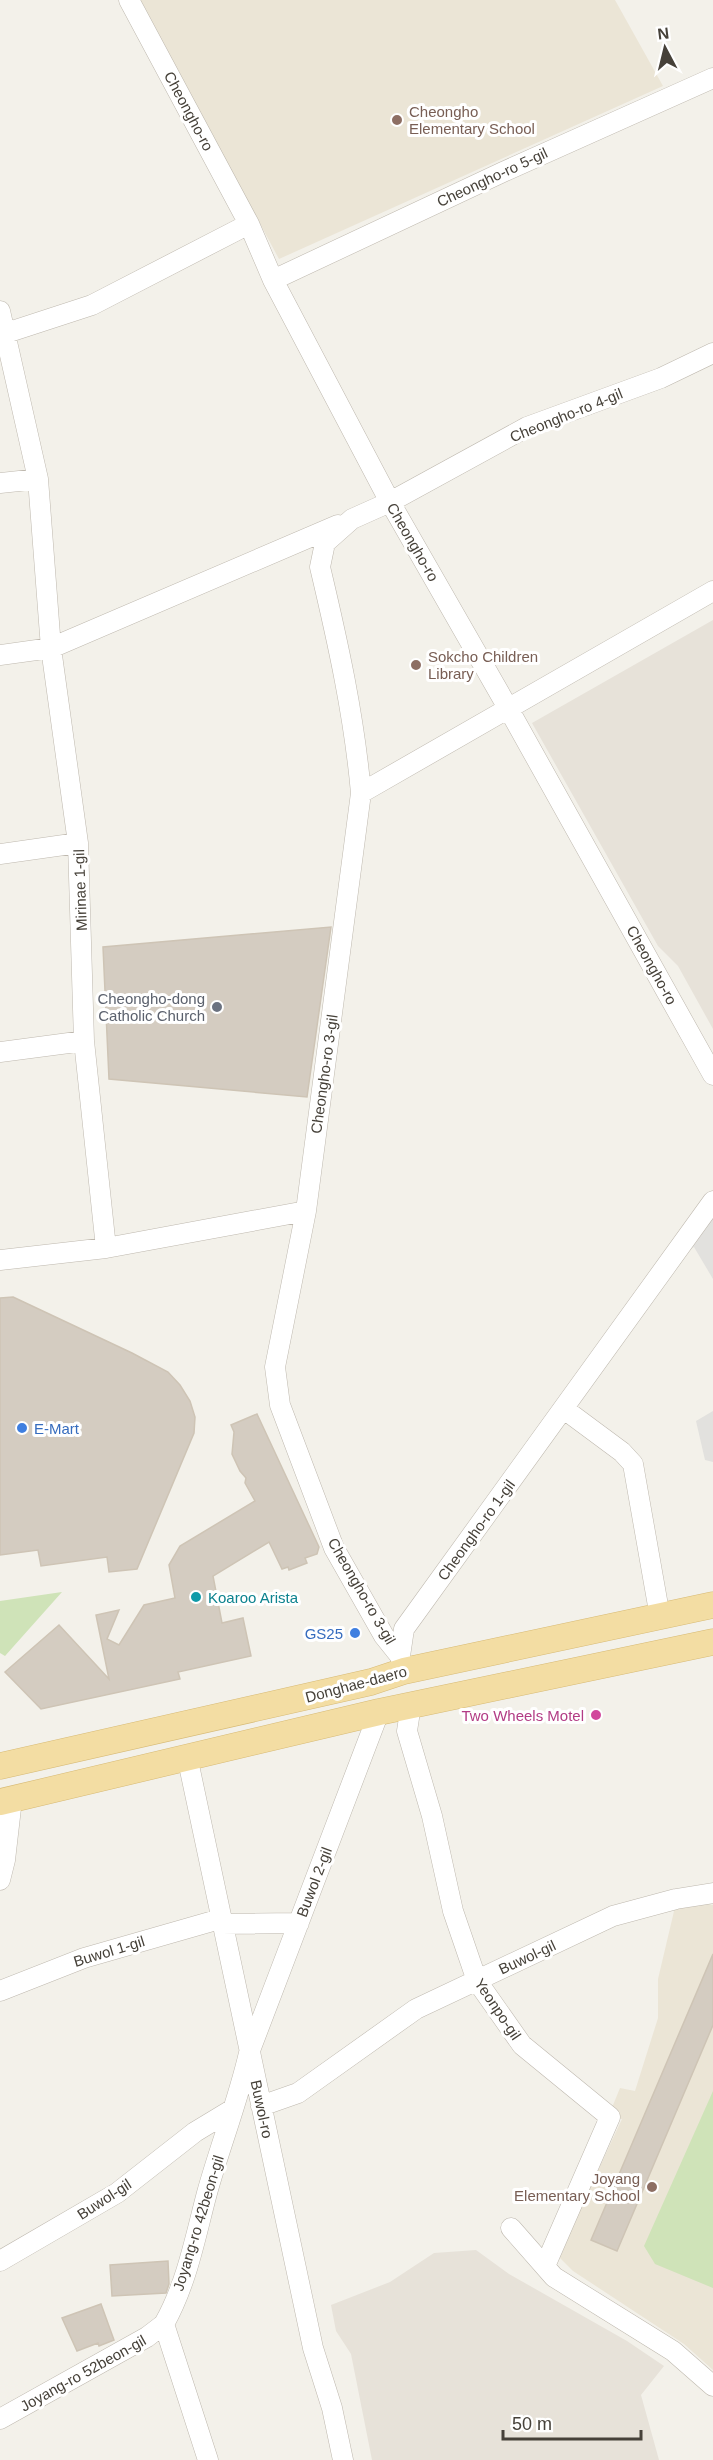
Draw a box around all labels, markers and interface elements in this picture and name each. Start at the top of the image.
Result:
north arrow [635,18,695,78]
text: N [656,24,670,43]
street label: Cheongho-ro [161,68,217,154]
place label: Cheongho Elementary School [409,103,535,137]
marker: Cheongho Elementary School [390,113,404,127]
street label: Cheongho-ro 5-gil [434,144,550,210]
street label: Cheongho-ro 4-gil [507,385,625,445]
street label: Cheongho-ro [384,500,442,584]
place label: Sokcho Children Library [428,648,538,682]
marker: Sokcho Children Library [409,658,423,672]
street label: Mirinae 1-gil [70,849,90,931]
street label: Cheongho-ro [623,923,681,1007]
place label: Cheongho-dong Catholic Church [97,990,205,1024]
marker: Cheongho-dong Catholic Church [210,1000,224,1014]
street label: Cheongho-ro 3-gil [307,1013,341,1135]
place label: E-Mart [34,1420,80,1437]
marker: E-Mart [15,1421,29,1435]
street label: Cheongho-ro 1-gil [434,1476,518,1584]
street label: Cheongho-ro 3-gil [325,1535,399,1647]
place label: Koaroo Arista [208,1589,299,1606]
marker: Koaroo Arista [189,1590,203,1604]
place label: GS25 [305,1625,343,1642]
marker: GS25 [348,1626,362,1640]
street label: Donghae-daero [303,1662,409,1706]
place label: Two Wheels Motel [461,1707,584,1724]
marker: Two Wheels Motel [589,1708,603,1722]
street label: Buwol 2-gil [293,1845,335,1919]
street label: Buwol 1-gil [71,1932,147,1970]
street label: Buwol-gil [496,1936,558,1978]
street label: Yeonpo-gil [471,1975,525,2043]
street label: Buwol-ro [248,2078,276,2140]
street label: Joyang-ro 42beon-gil [169,2153,227,2293]
place label: Joyang Elementary School [514,2170,640,2204]
street label: Buwol-gil [74,2175,134,2223]
marker: Joyang Elementary School [645,2180,659,2194]
street label: Joyang-ro 52beon-gil [17,2331,149,2415]
scale bar [503,2403,641,2441]
text: 50 m [512,2414,552,2434]

